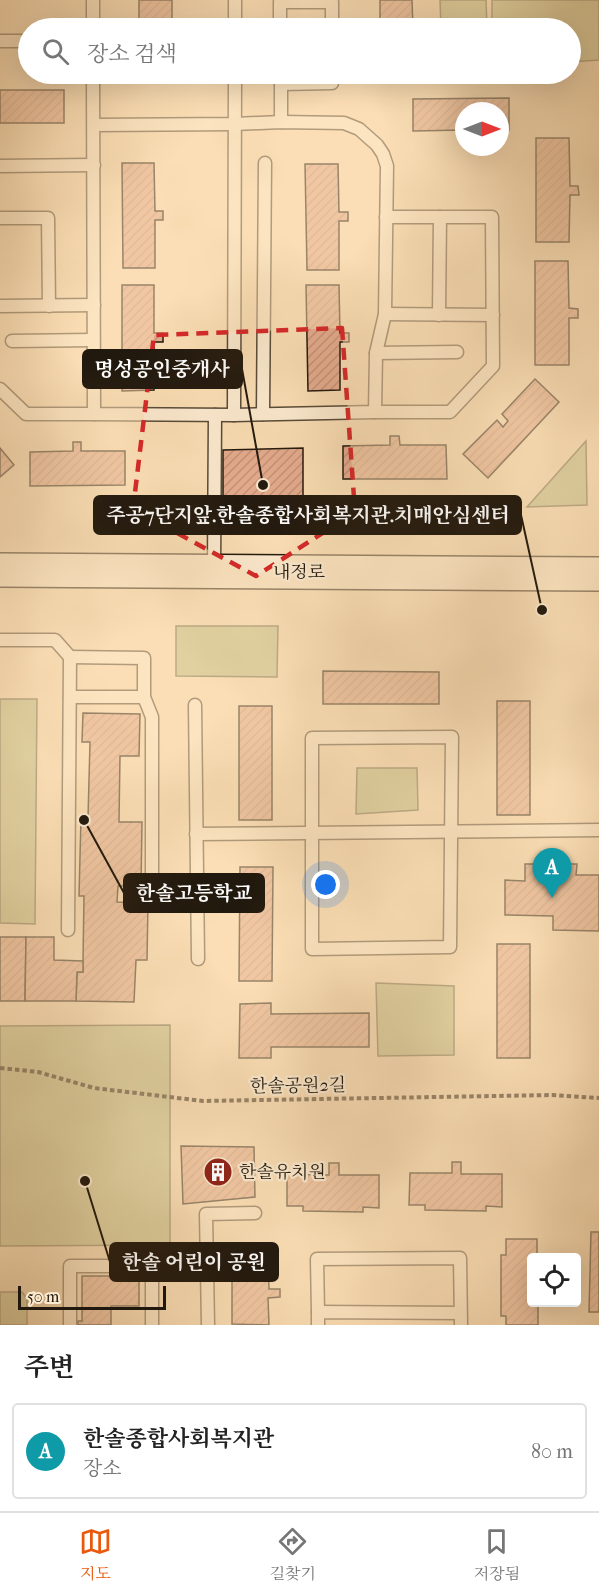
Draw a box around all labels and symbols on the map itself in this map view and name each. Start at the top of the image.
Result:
north arrow [455,102,509,156]
callout: 명성공인중개사 [83,350,242,388]
text: 명성공인중개사 [94,358,230,381]
callout: 주공7단지앞.한솔종합사회복지관.치매안심센터 [94,496,521,534]
text: 주공7단지앞.한솔종합사회복지관.치매안심센터 [106,504,510,527]
street label: 내정로 [273,562,325,583]
pin: A [532,848,572,898]
your location [311,870,340,899]
callout: 한솔고등학교 [124,874,264,912]
text: 한솔고등학교 [136,882,253,905]
street label: 한솔공원2길 [250,1075,346,1097]
building icon: 한솔유치원 [202,1156,234,1188]
place label: 한솔유치원 [239,1162,326,1183]
callout: 한솔 어린이 공원 [110,1243,278,1281]
text: 한솔 어린이 공원 [122,1251,266,1274]
scale bar [18,1283,166,1310]

